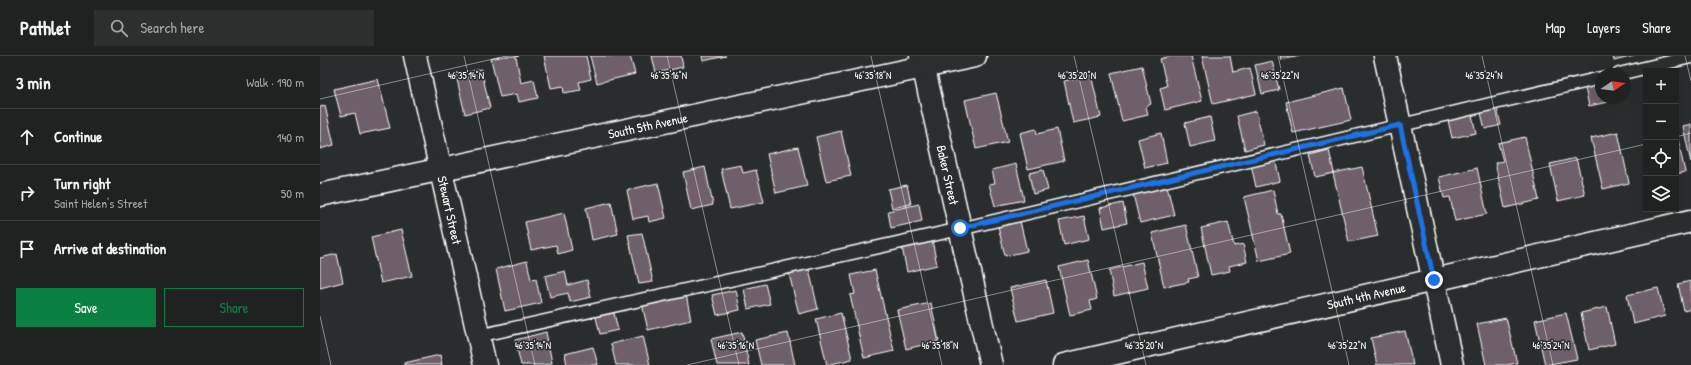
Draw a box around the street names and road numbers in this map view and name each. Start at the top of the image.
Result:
street label: South 5th Avenue [606,108,689,143]
street label: Baker Street [932,143,964,207]
street label: Stewart Street [433,174,466,247]
street label: South 4th Avenue [1325,278,1407,313]

